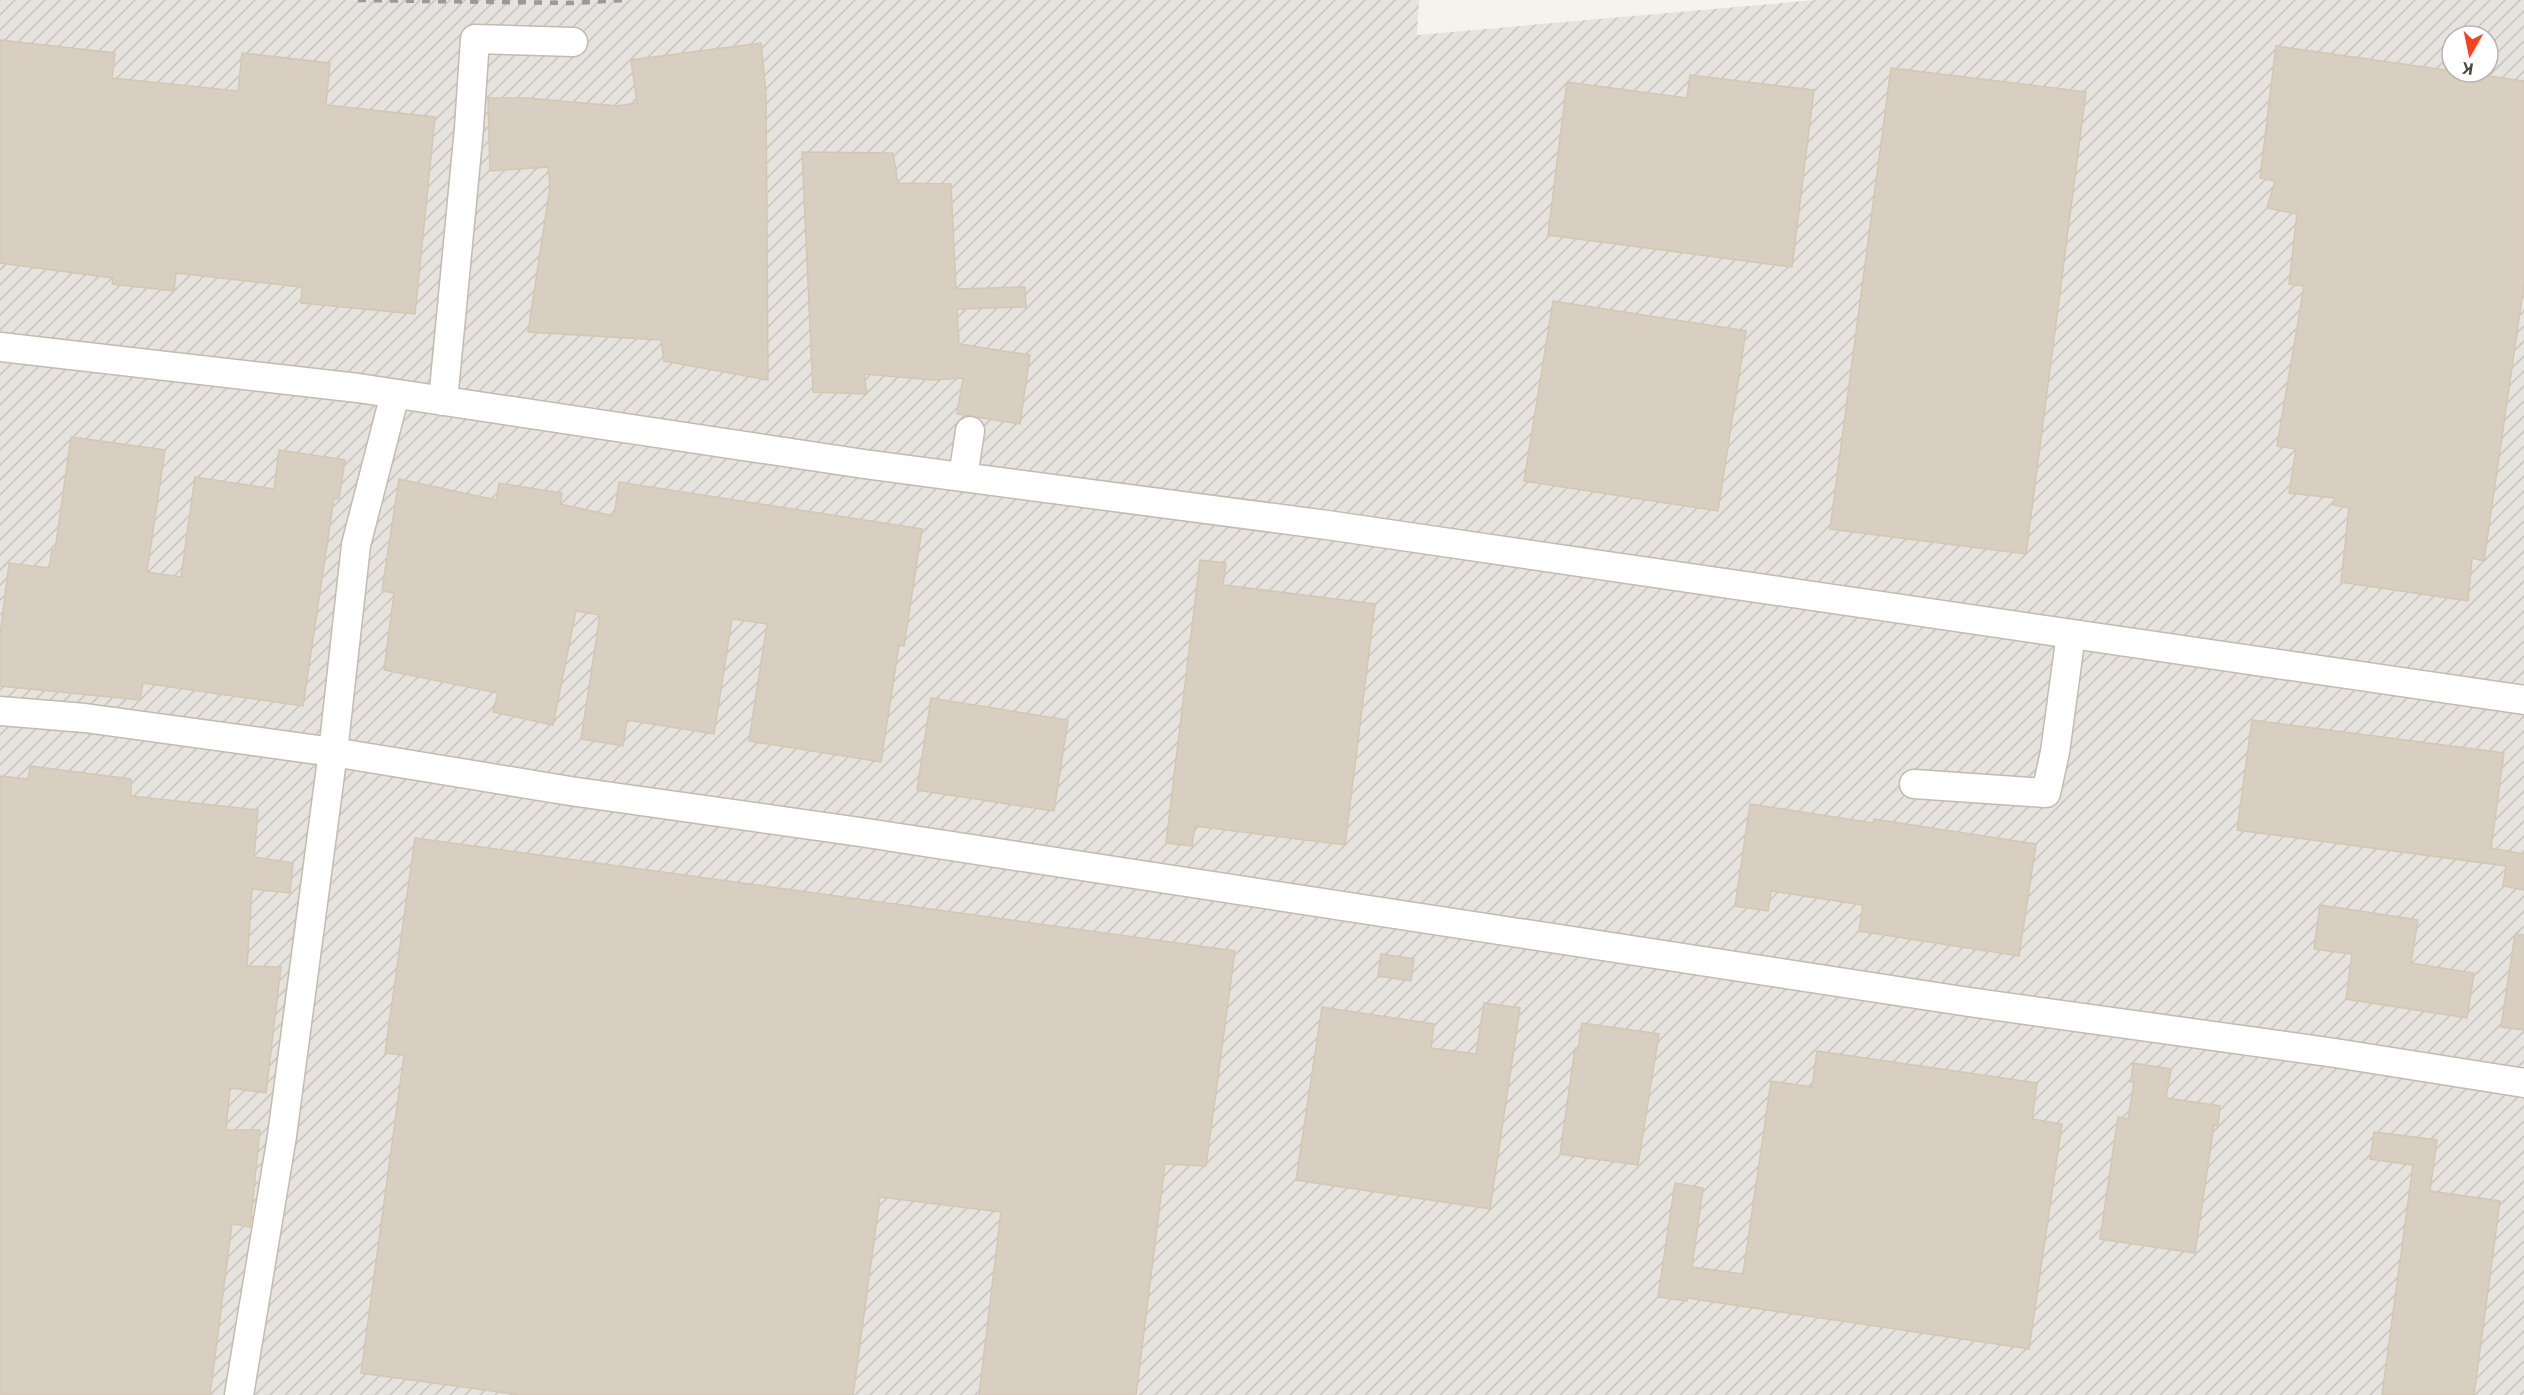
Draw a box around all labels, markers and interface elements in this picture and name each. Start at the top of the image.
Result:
north arrow [2440,24,2500,84]
text: K [2460,58,2475,79]

